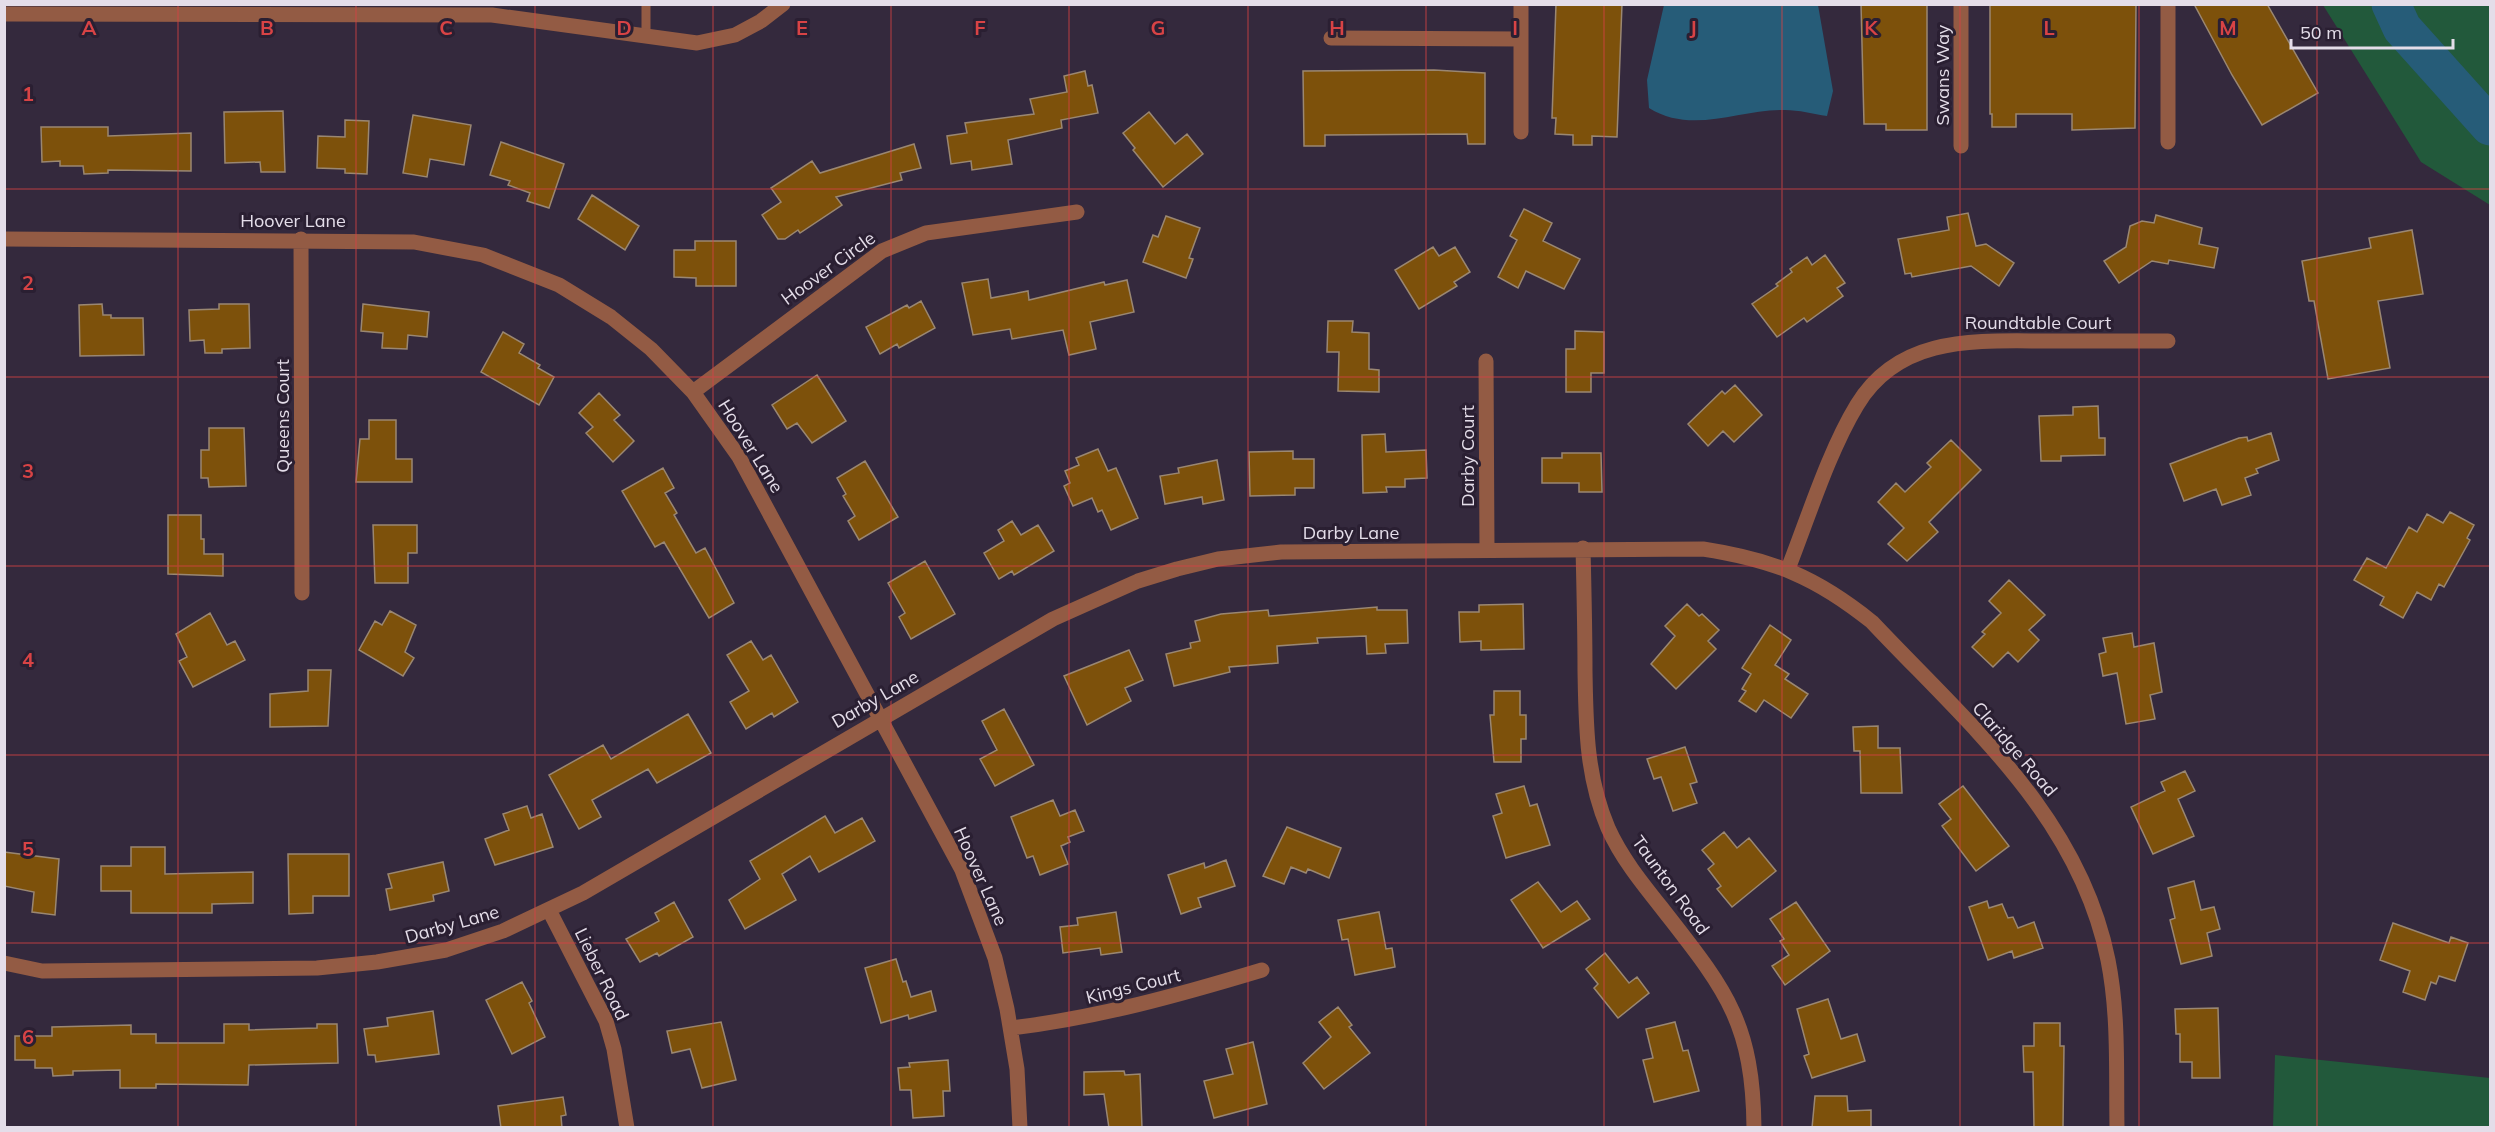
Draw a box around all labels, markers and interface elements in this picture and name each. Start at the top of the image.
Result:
scale bar [2291,12,2453,50]
text: A [82,15,97,40]
text: B [260,15,274,40]
text: C [439,15,453,40]
text: D [616,15,632,40]
text: E [796,15,808,40]
text: F [974,15,986,40]
text: G [1151,15,1165,40]
text: H [1329,15,1345,40]
text: I [1512,15,1518,40]
text: J [1689,15,1697,40]
text: K [1864,15,1878,40]
text: L [2043,15,2055,40]
text: M [2219,15,2237,40]
text: 50 m [2300,21,2342,44]
street label: Swans Way [1931,24,1954,125]
text: 1 [22,81,34,106]
street label: Hoover Lane [240,209,346,232]
street label: Hoover Circle [776,226,880,310]
text: 2 [22,270,34,295]
street label: Roundtable Court [1965,311,2111,334]
street label: Queens Court [271,359,294,473]
street label: Hoover Lane [713,395,789,497]
street label: Darby Court [1456,405,1479,507]
text: 3 [22,458,34,483]
street label: Darby Lane [1303,521,1399,544]
text: 4 [22,647,34,672]
street label: Darby Lane [827,665,923,733]
street label: Claridge Road [1967,697,2063,801]
street label: Hoover Lane [949,823,1013,929]
street label: Taunton Road [1627,831,1715,939]
text: 5 [22,836,34,861]
street label: Darby Lane [402,900,502,948]
street label: Lieber Road [570,924,634,1024]
street label: Kings Court [1083,963,1183,1009]
text: 6 [22,1024,34,1049]

